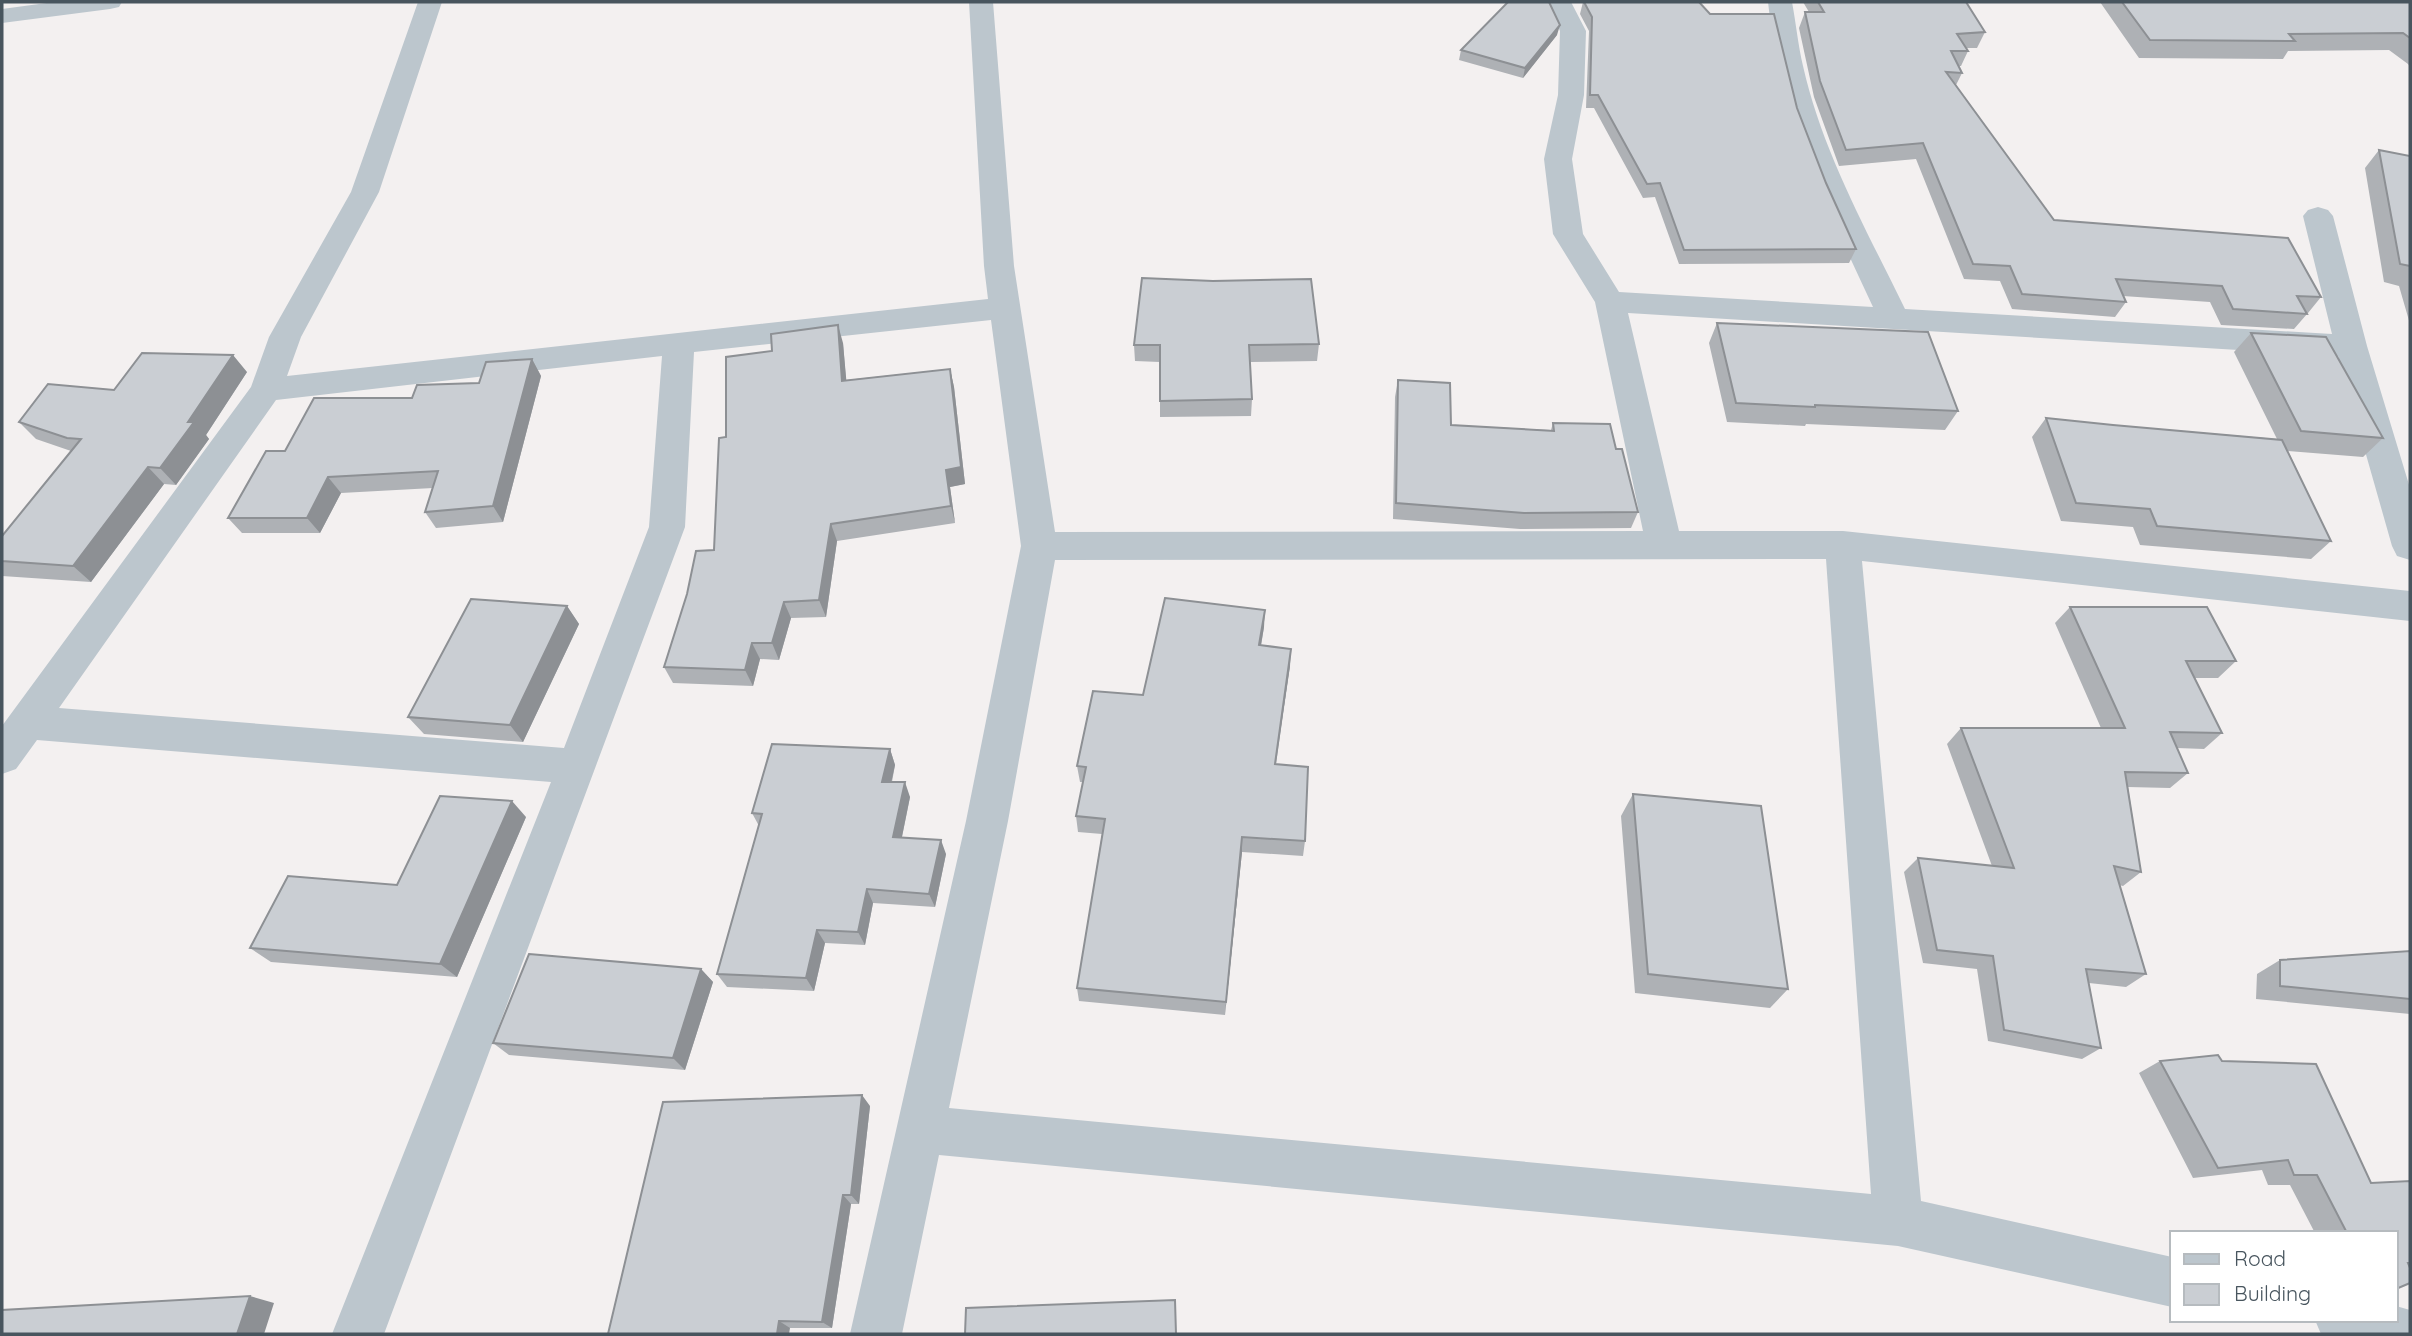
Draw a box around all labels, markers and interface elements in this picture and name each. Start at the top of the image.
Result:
legend [2170,1231,2398,1322]
text: Road [2234,1245,2286,1271]
text: Building [2234,1280,2311,1306]

